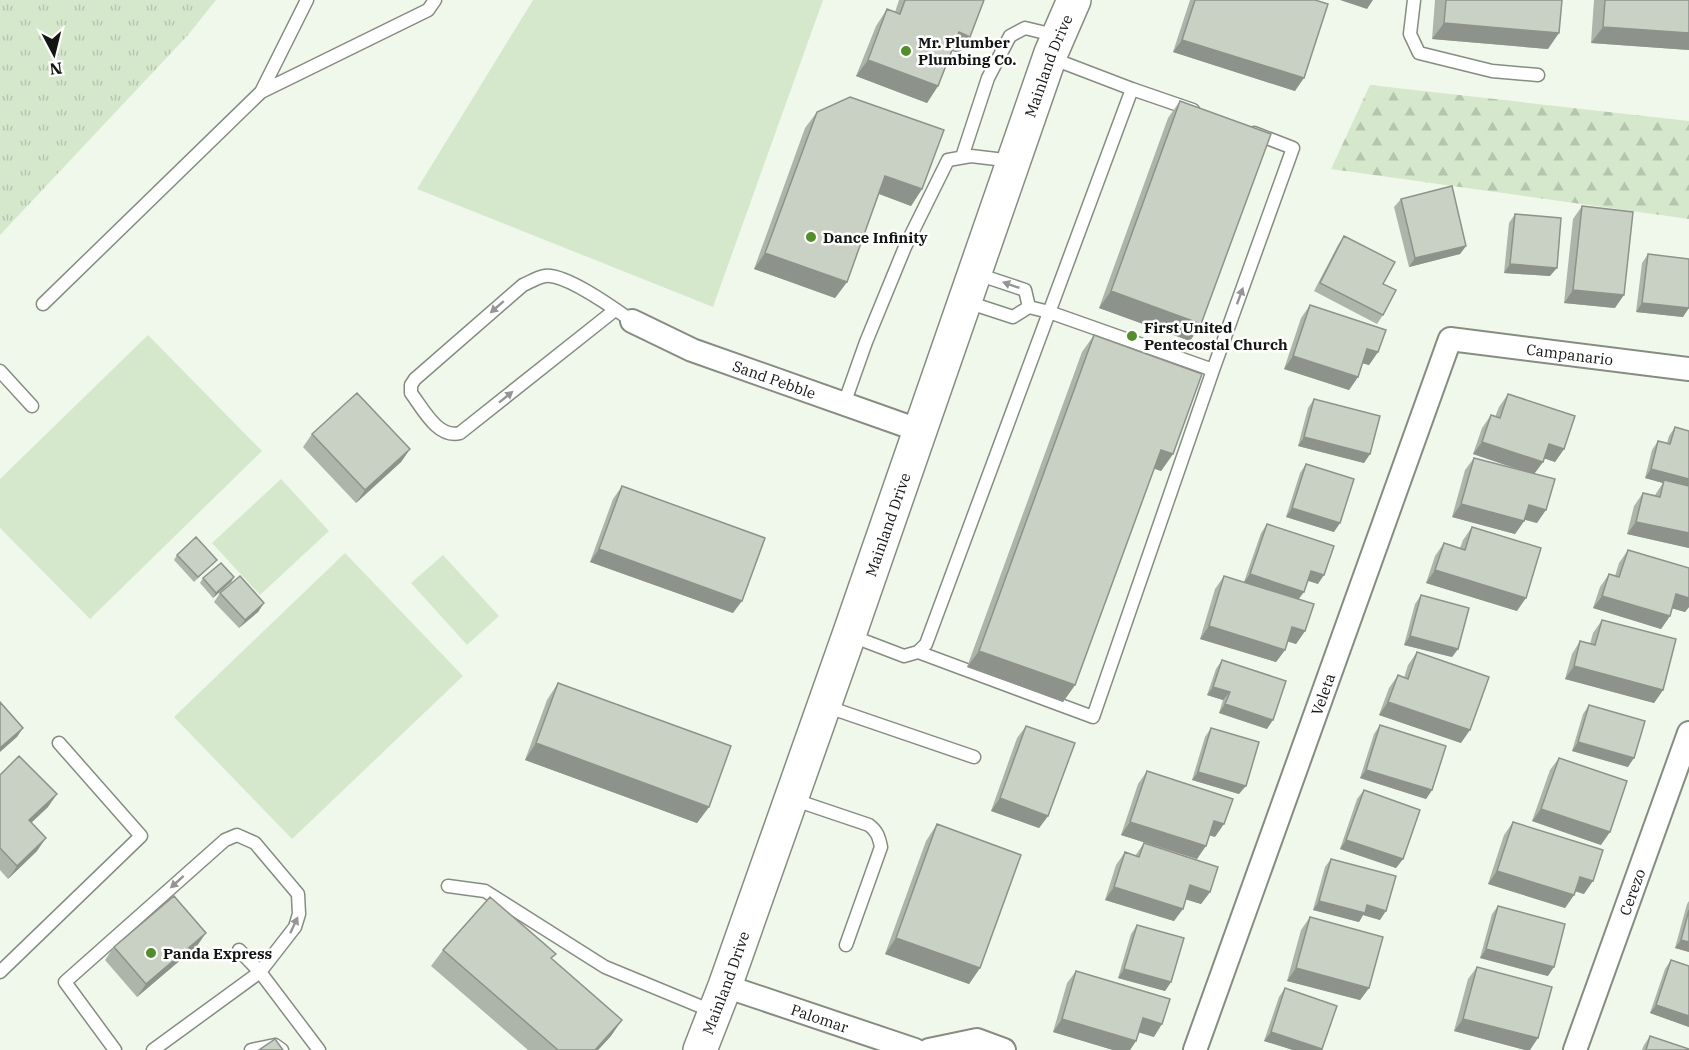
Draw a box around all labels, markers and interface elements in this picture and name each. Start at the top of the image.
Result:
street label: Mainland Drive [1020,11,1076,120]
north arrow [24,24,84,84]
place label: Mr. Plumber Plumbing Co. [918,33,1016,69]
marker: Mr. Plumber Plumbing Co. [899,44,913,58]
text: N [48,58,63,80]
place label: Dance Infinity [823,228,928,247]
marker: Dance Infinity [804,230,818,244]
one-way arrow [1002,280,1020,290]
one-way arrow [1235,286,1245,304]
one-way arrow [490,300,505,313]
place label: First United Pentecostal Church [1144,318,1288,354]
marker: First United Pentecostal Church [1125,329,1139,343]
street label: Campanario [1525,339,1614,369]
street label: Sand Pebble [730,356,818,403]
one-way arrow [498,390,514,403]
street label: Mainland Drive [861,470,914,579]
street label: Veleta [1306,671,1339,718]
street label: Cerezo [1615,866,1649,918]
one-way arrow [170,875,185,888]
one-way arrow [290,916,299,933]
street label: Mainland Drive [698,929,753,1037]
place label: Panda Express [163,944,272,963]
marker: Panda Express [144,946,158,960]
street label: Palomar [789,999,851,1037]

